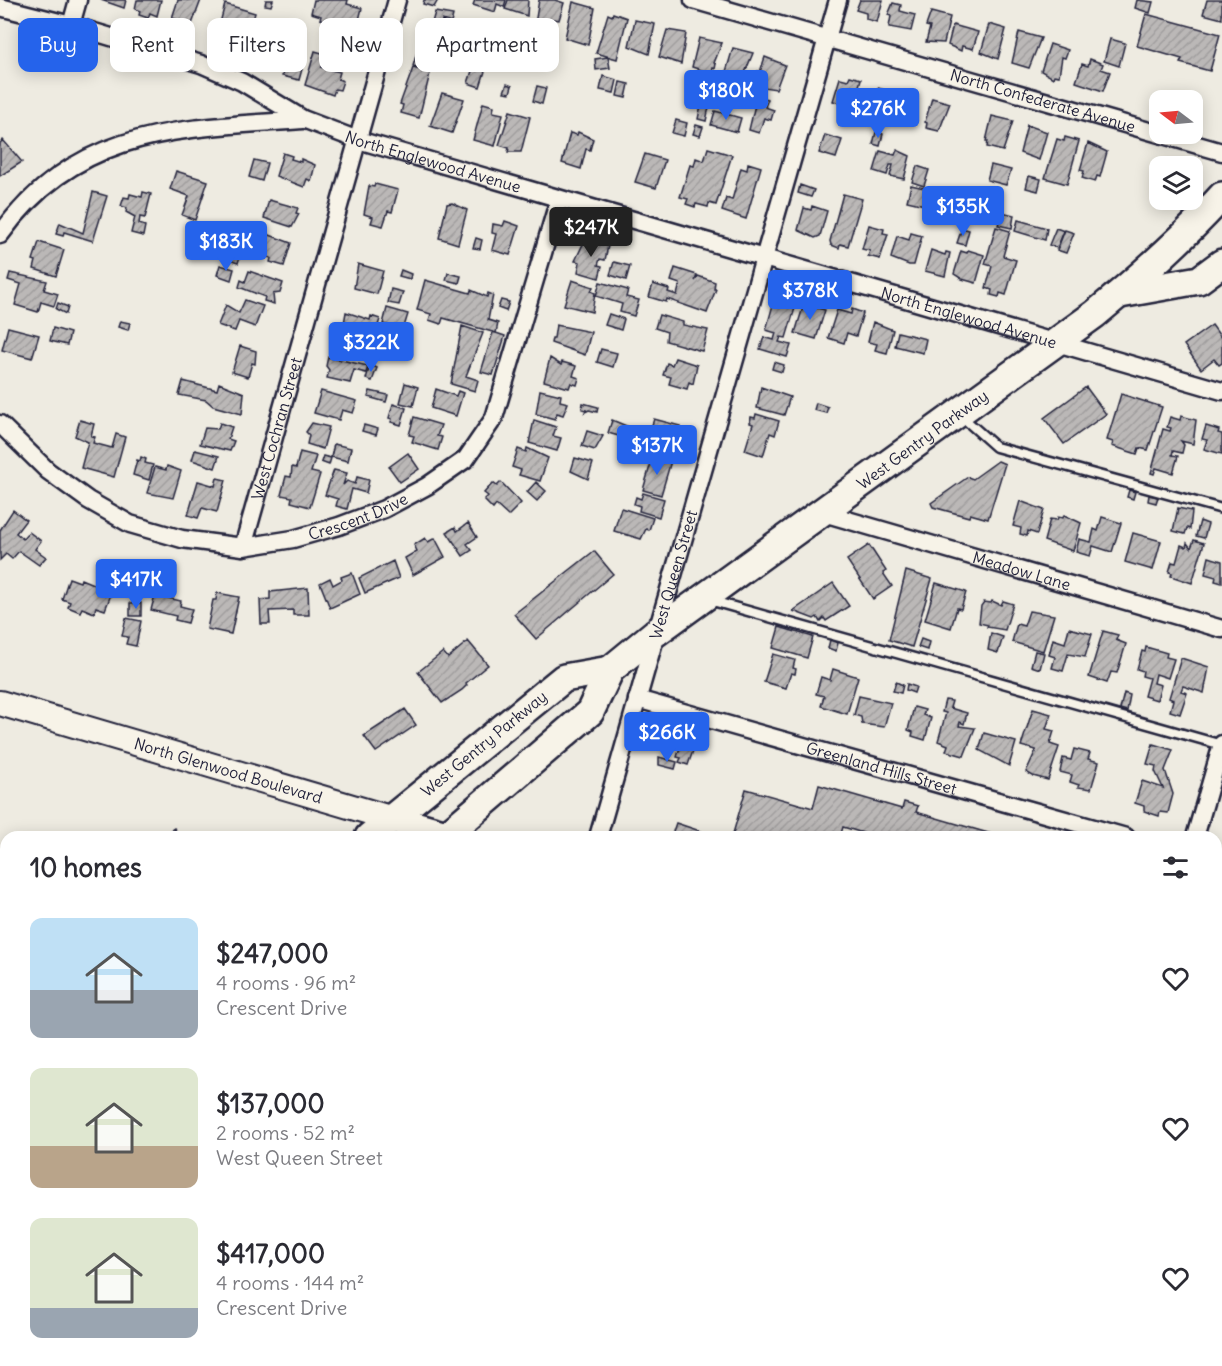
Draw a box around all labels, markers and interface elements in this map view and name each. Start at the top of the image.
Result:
chip: Buy [18,18,98,72]
chip: Rent [110,18,195,72]
chip: Filters [207,18,307,72]
chip: New [319,18,403,72]
chip: Apartment [415,18,559,72]
street label: North Confederate Avenue [948,64,1138,137]
pin: $180K [684,70,768,121]
text: $180K [698,77,754,102]
pin: $276K [836,88,920,139]
north arrow [1149,90,1203,144]
map controls [1149,90,1203,210]
text: $276K [850,95,906,120]
street label: North Englewood Avenue [342,126,523,197]
button: layers [1149,156,1203,210]
pin: $135K [921,186,1005,237]
text: $135K [936,193,990,218]
pin: $247K [549,207,633,258]
text: $247K [563,214,619,239]
pin: $183K [184,221,268,272]
text: $183K [199,228,253,253]
pin: $378K [768,270,852,321]
text: $378K [782,277,838,302]
street label: North Englewood Avenue [879,282,1059,352]
pin: $322K [329,322,413,373]
text: $322K [343,329,399,354]
street label: West Cochran Street [247,354,306,502]
street label: West Gentry Parkway [853,385,992,493]
pin: $137K [615,425,699,476]
text: $137K [631,432,683,457]
street label: Crescent Drive [306,488,411,544]
street label: West Queen Street [645,507,701,641]
street label: Meadow Lane [970,547,1073,594]
pin: $417K [94,559,178,610]
text: $417K [110,566,162,591]
street label: West Gentry Parkway [417,686,551,801]
pin: $266K [625,712,709,763]
text: $266K [638,719,696,744]
street label: North Glenwood Boulevard [132,733,325,808]
street label: Greenland Hills Street [804,737,960,799]
text: 10 homes [30,851,142,884]
icon: filters [1159,851,1192,884]
text: $247,000 [216,937,329,970]
icon: home [78,942,150,1014]
icon: heart [1159,962,1192,995]
text: 4 rooms · 96 m² [216,970,356,995]
text: Crescent Drive [216,995,347,1020]
text: $137,000 [216,1087,325,1120]
icon: home [78,1092,150,1164]
icon: heart [1159,1112,1192,1145]
text: 2 rooms · 52 m² [216,1120,355,1145]
text: West Queen Street [216,1145,383,1170]
text: $417,000 [216,1237,325,1270]
icon: home [78,1242,150,1314]
icon: heart [1159,1262,1192,1295]
text: 4 rooms · 144 m² [216,1270,364,1295]
text: Crescent Drive [216,1295,347,1320]

